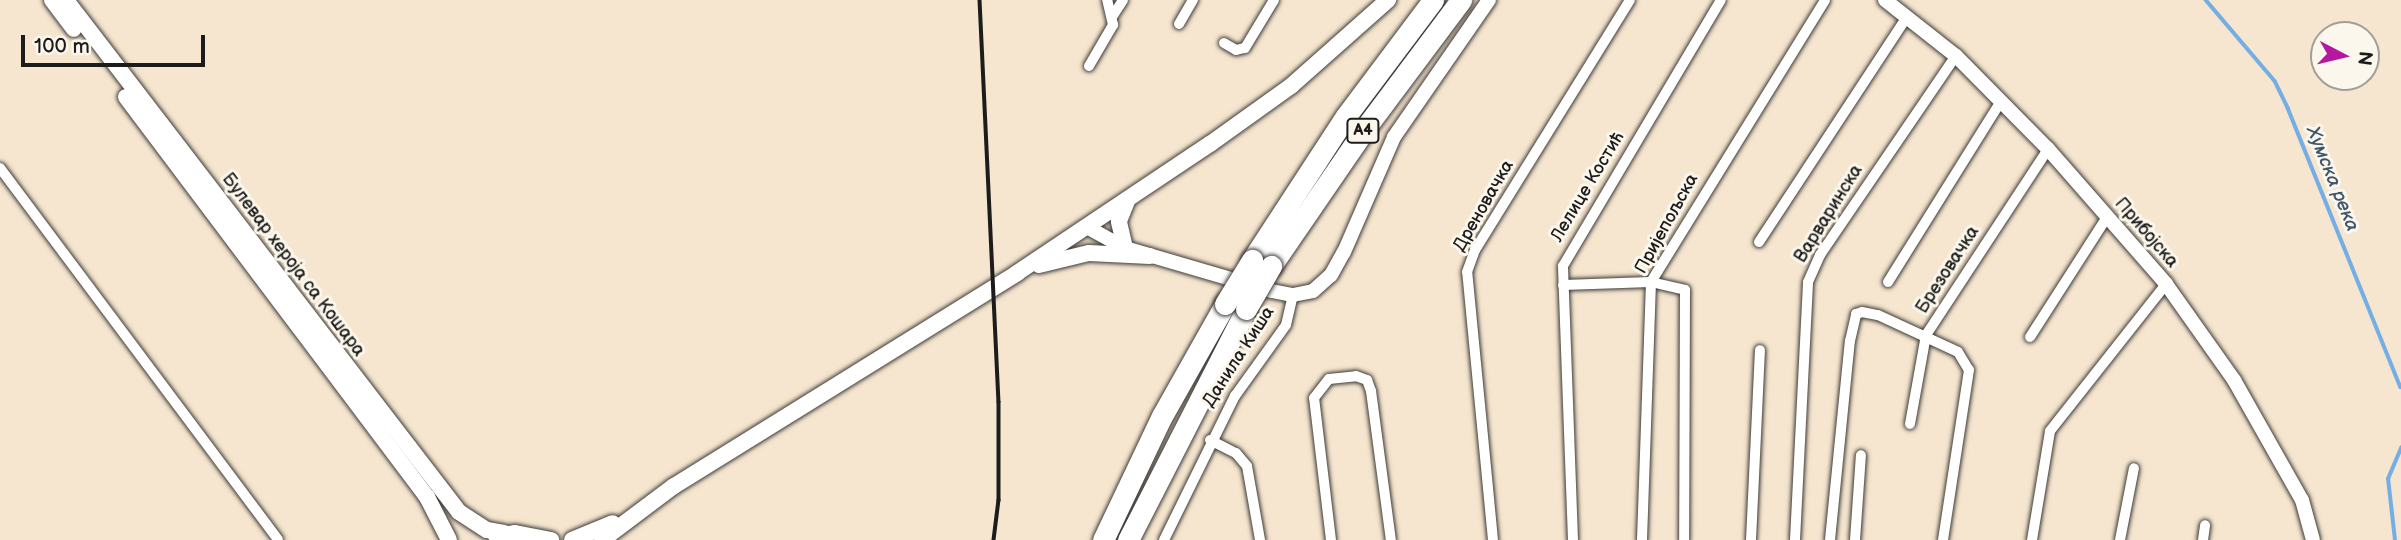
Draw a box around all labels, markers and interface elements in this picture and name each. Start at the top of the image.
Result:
scale bar [24,21,208,65]
north arrow [2310,21,2380,91]
text: 100 m [34,34,90,59]
text: N [2352,50,2377,67]
road number: A4 [1346,119,1380,144]
water label: Хумска река [2301,123,2363,235]
street label: Лелице Костић [1547,128,1629,246]
street label: Дреновачка [1449,157,1519,255]
street label: Варваринска [1790,161,1868,267]
street label: Булевар хероја са Кошара [217,169,369,361]
street label: Пријепољска [1631,170,1703,278]
street label: Прибојска [2110,194,2182,272]
street label: Брезовачка [1912,222,1984,318]
street label: Данила Киша [1198,303,1280,411]

